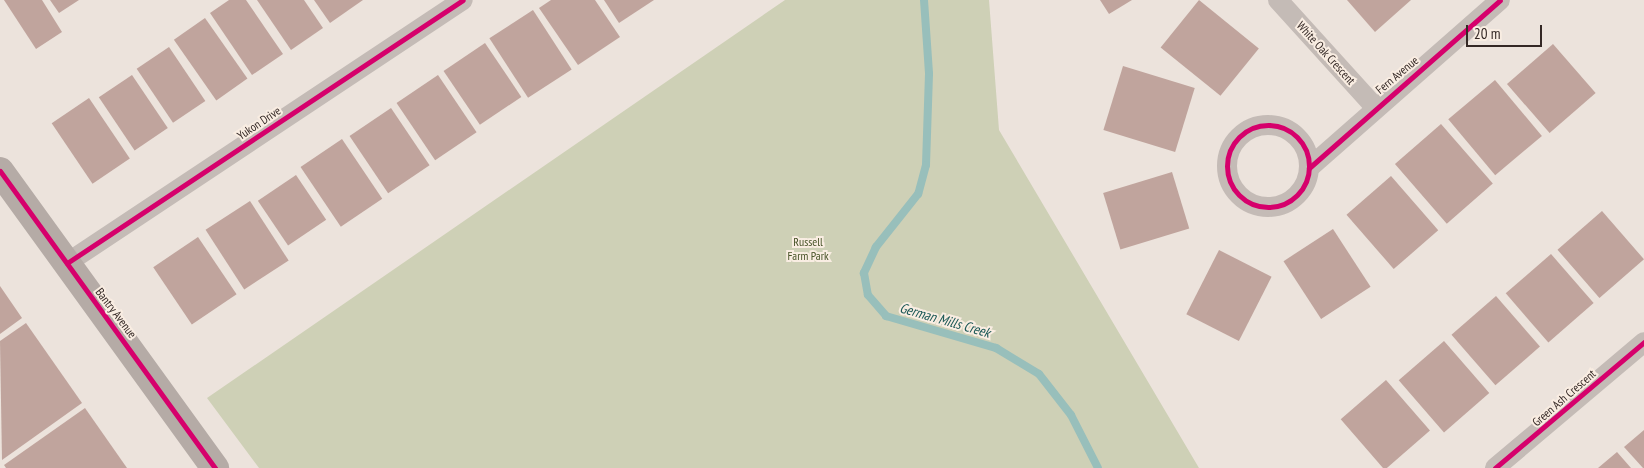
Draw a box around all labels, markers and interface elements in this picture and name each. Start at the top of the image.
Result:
scale bar [1469,15,1545,47]
street label: White Oak Crescent [1294,18,1358,88]
text: 20 m [1474,24,1500,43]
street label: Fern Avenue [1373,53,1421,97]
street label: Yukon Drive [235,103,283,143]
park label: Russell Farm Park [787,235,829,263]
street label: Bantry Avenue [92,285,140,341]
water label: German Mills Creek [898,299,992,341]
street label: Green Ash Crescent [1529,366,1599,430]

